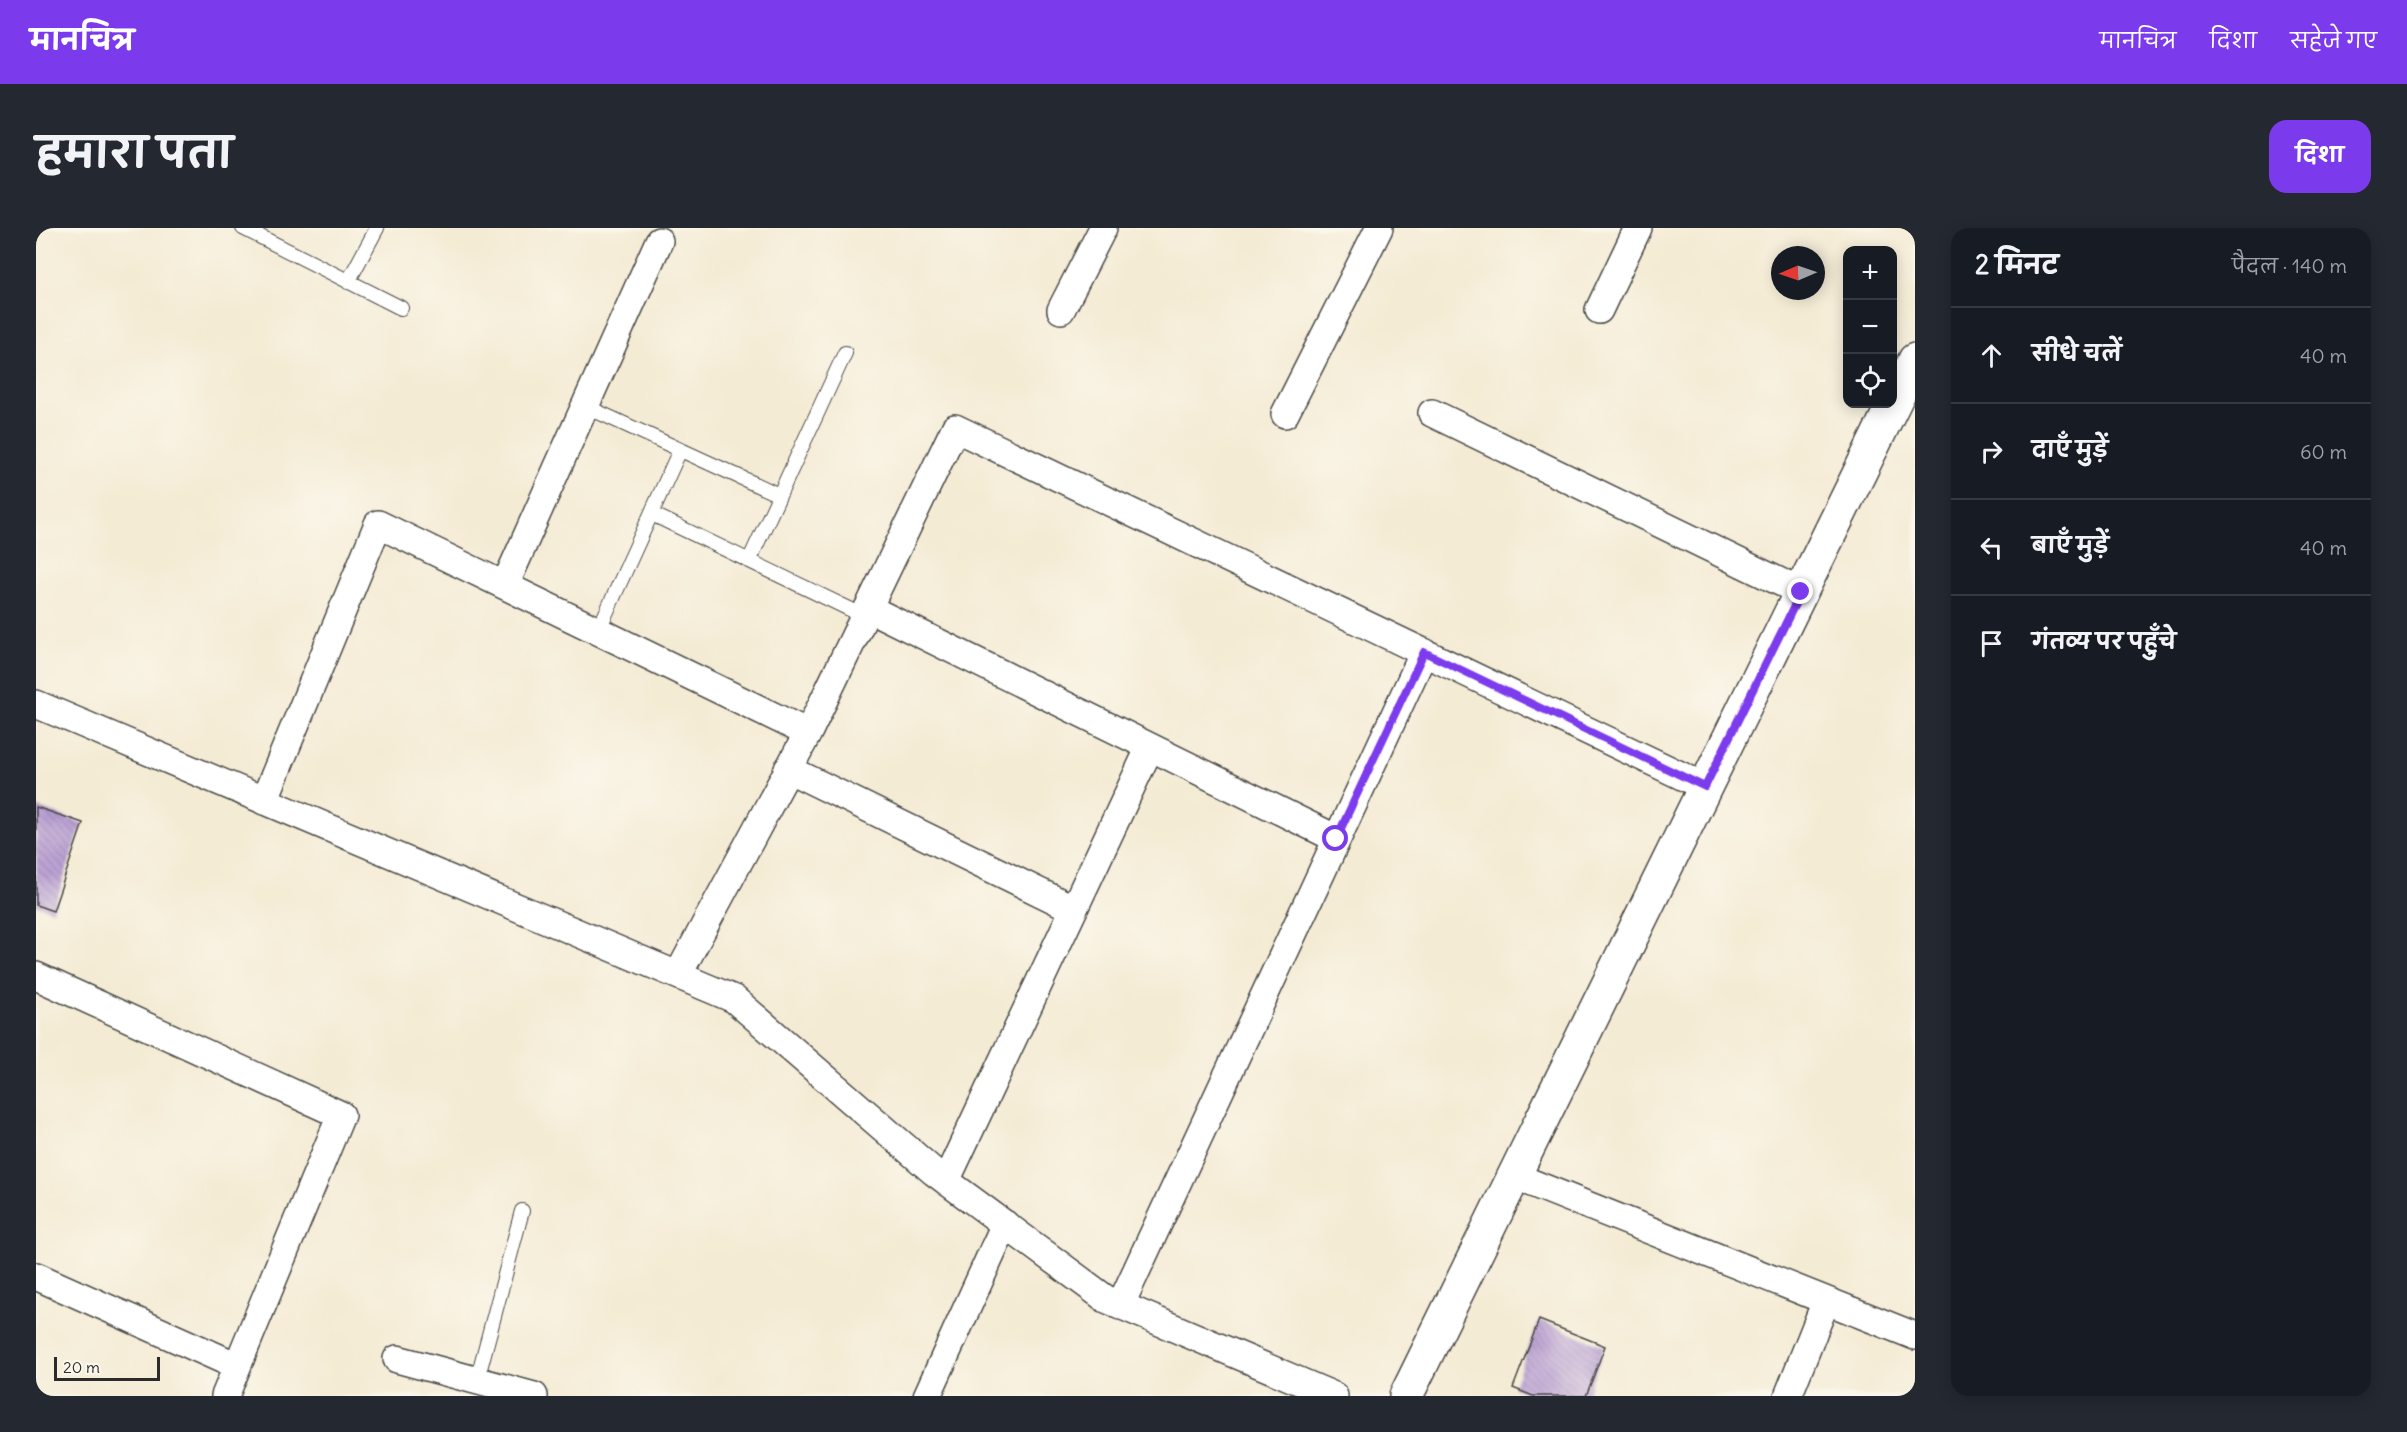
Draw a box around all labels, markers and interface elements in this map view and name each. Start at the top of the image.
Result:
text: मानचित्र [30,22,134,58]
text: मानचित्र [2099,27,2177,54]
text: दिशा [2210,27,2257,54]
text: सहेजे गए [2290,27,2377,54]
button: दिशा [2269,120,2371,193]
text: हमारा पता [36,126,233,178]
north arrow [1771,246,1825,300]
map controls [1843,246,1897,408]
button: + [1843,246,1897,300]
text: 2 मिनट [1975,248,2059,281]
text: पैदल · 140 m [2232,253,2347,278]
button: − [1843,300,1897,354]
icon: ahead [1975,339,2008,372]
text: सीधे चलें [2032,339,2122,367]
text: 40 m [2300,343,2347,368]
button: locate [1843,354,1897,408]
icon: right [1975,435,2008,468]
text: दाएँ मुड़ें [2032,435,2108,463]
text: 60 m [2300,439,2347,464]
icon: left [1975,531,2008,564]
text: बाएँ मुड़ें [2032,531,2109,559]
text: 40 m [2300,535,2347,560]
route end [1787,578,1813,604]
icon: arrive [1975,627,2008,660]
text: गंतव्य पर पहुँचे [2032,627,2176,655]
route start [1322,825,1348,851]
scale bar [54,1354,160,1382]
text: 20 m [63,1357,100,1377]

